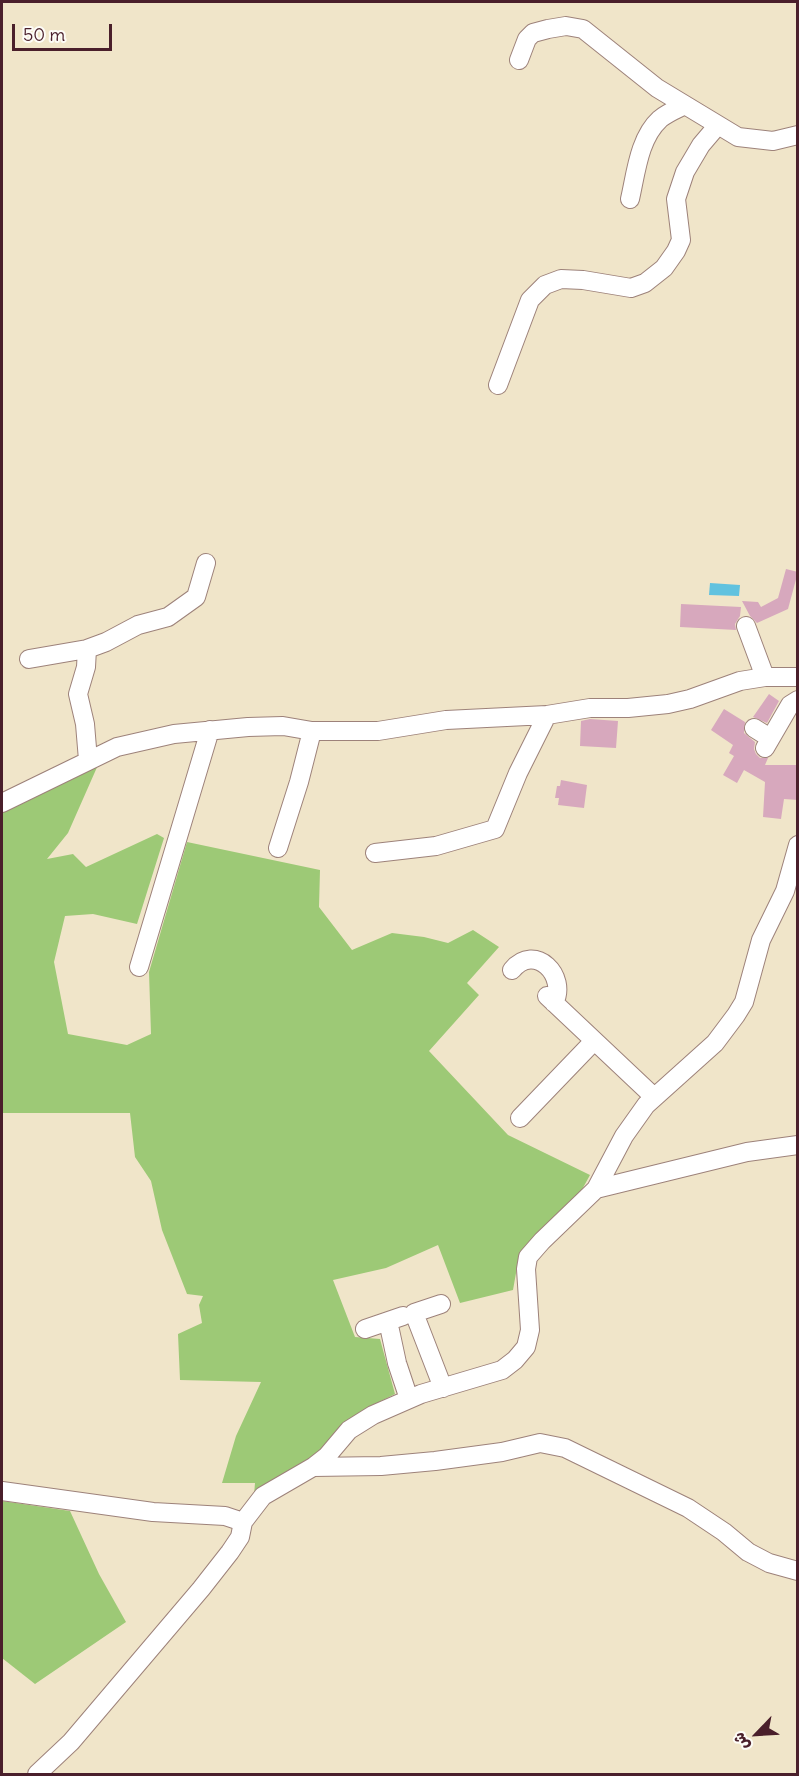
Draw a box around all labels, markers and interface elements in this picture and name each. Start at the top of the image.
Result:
scale bar [15,12,116,50]
text: 50 m [23,23,65,46]
north arrow [727,1704,787,1764]
text: ش [728,1729,753,1754]

